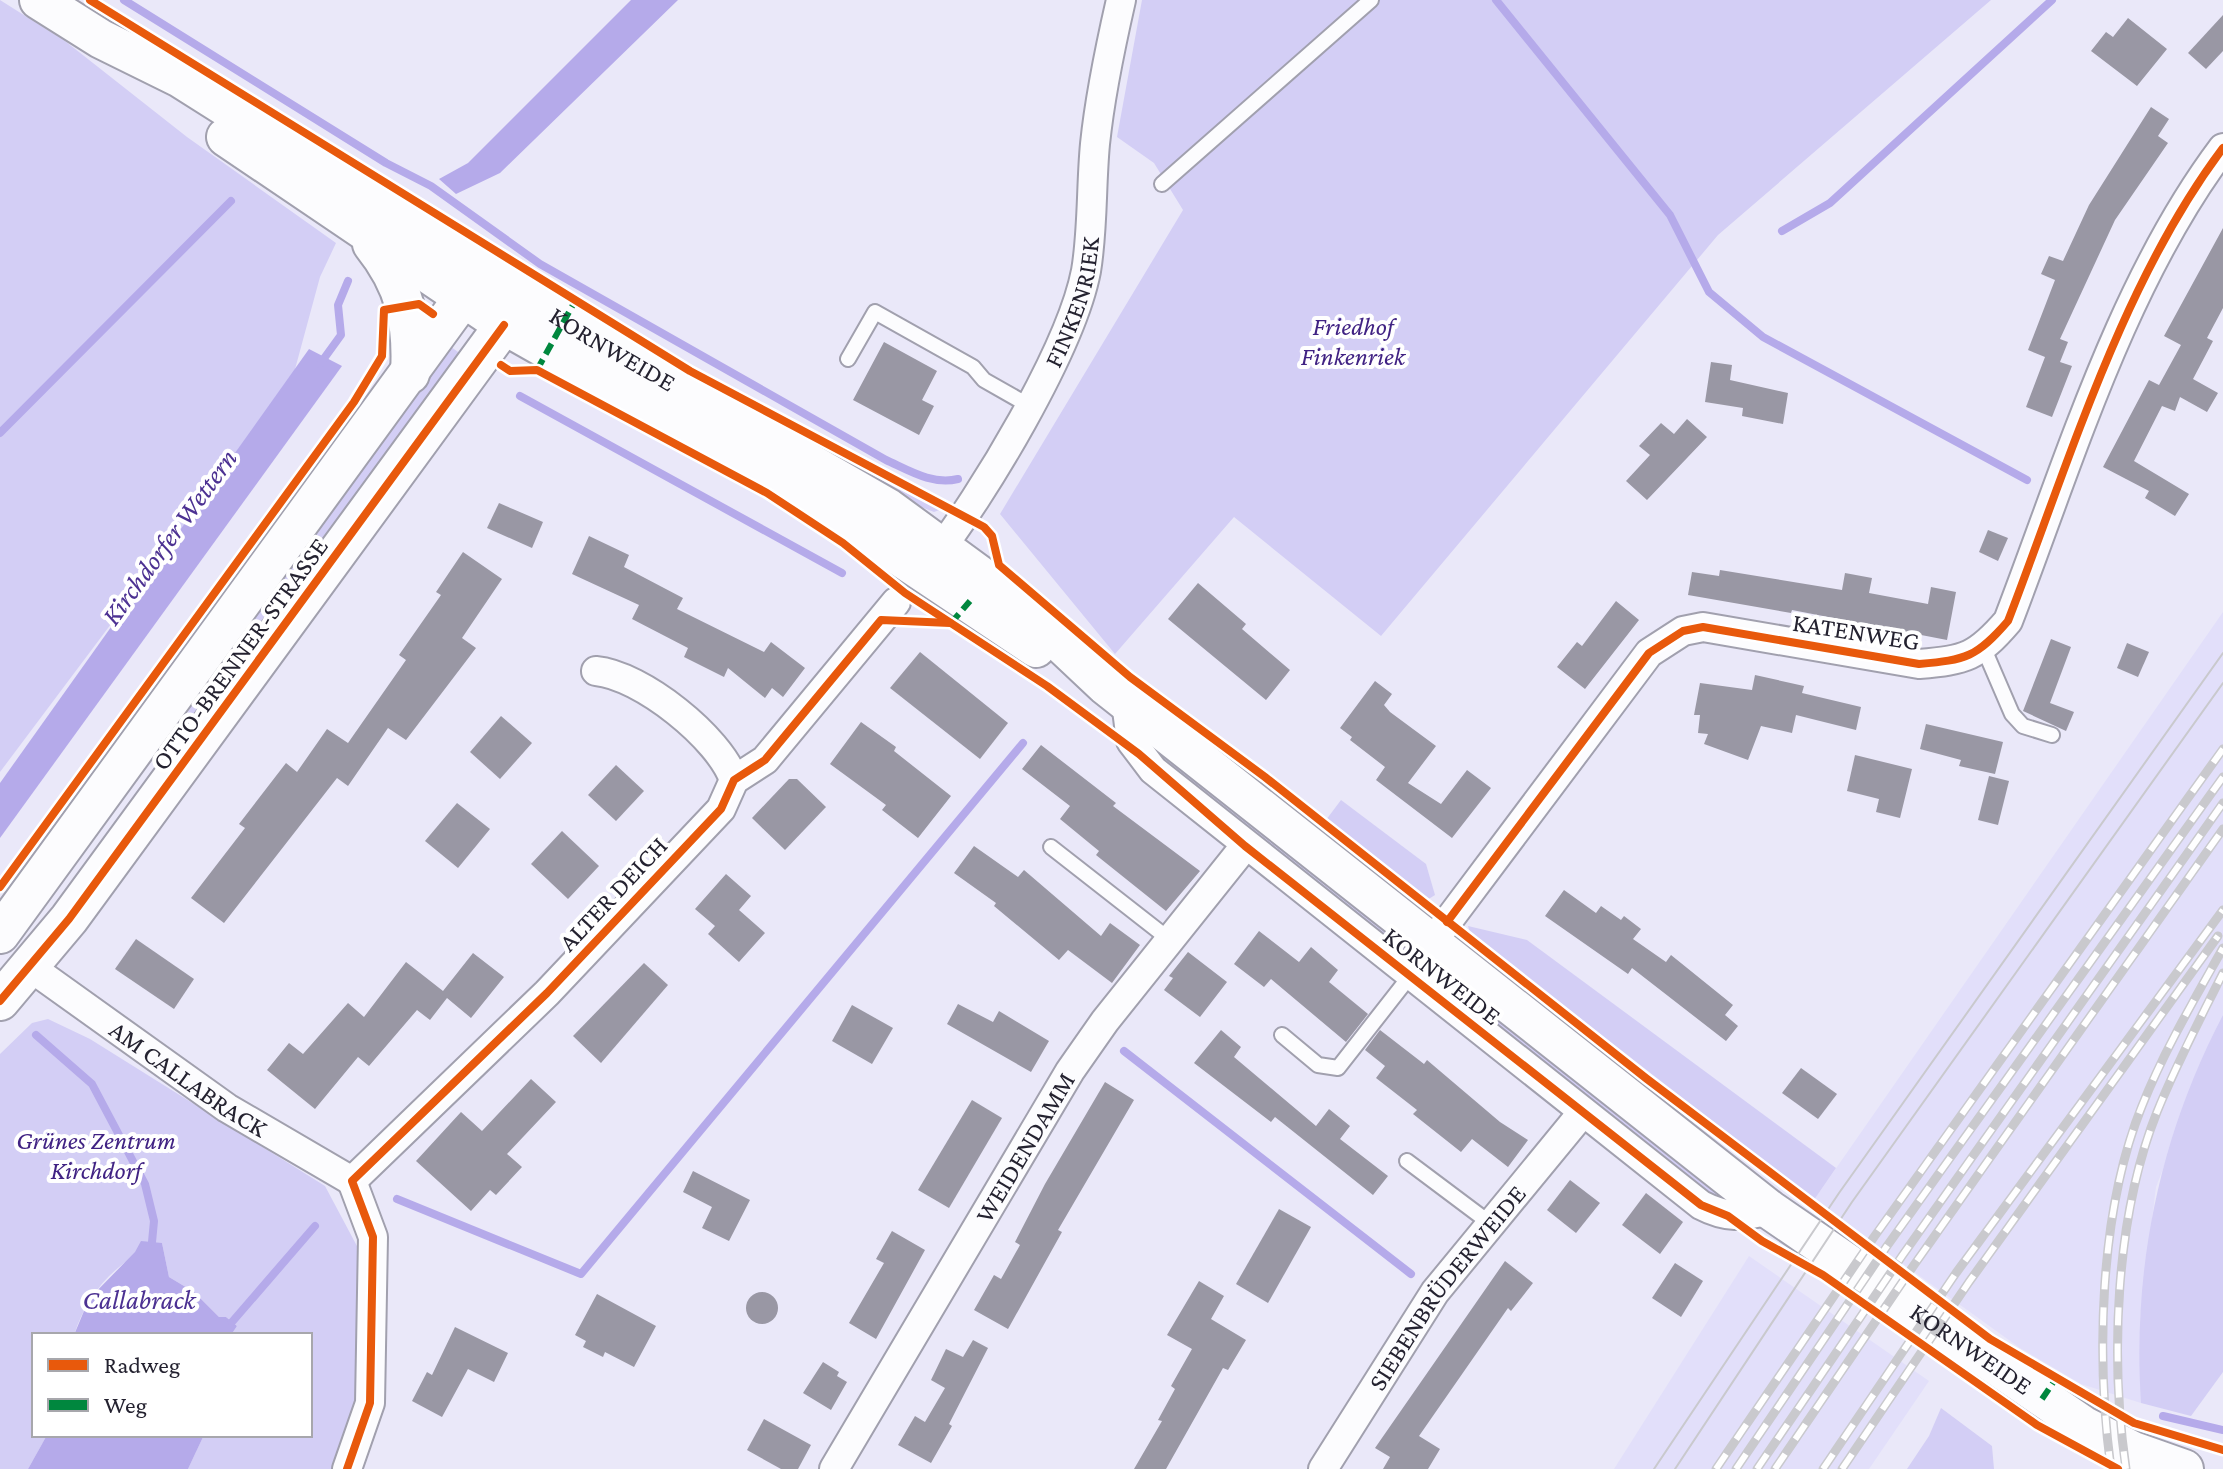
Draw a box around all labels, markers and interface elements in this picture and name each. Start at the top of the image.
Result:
street label: FINKENRIEK [1038,235,1105,372]
street label: KORNWEIDE [545,300,681,397]
park label: Friedhof Finkenriek [1301,312,1407,371]
water label: Kirchdorfer Wettern [95,443,243,631]
street label: OTTO-BRENNER-STRASSE [146,532,334,776]
street label: KATENWEG [1791,608,1921,656]
street label: ALTER DEICH [553,831,673,957]
street label: KORNWEIDE [1378,921,1506,1031]
street label: AM CALLABRACK [104,1014,273,1143]
street label: WEIDENDAMM [969,1067,1080,1228]
park label: Grünes Zentrum Kirchdorf [16,1126,176,1185]
street label: SIEBENBRÜDERWEIDE [1362,1179,1531,1395]
water label: Callabrack [82,1284,197,1315]
street label: KORNWEIDE [1905,1297,2038,1400]
legend [32,1333,312,1437]
text: Radweg [104,1351,181,1378]
text: Weg [104,1391,148,1418]

